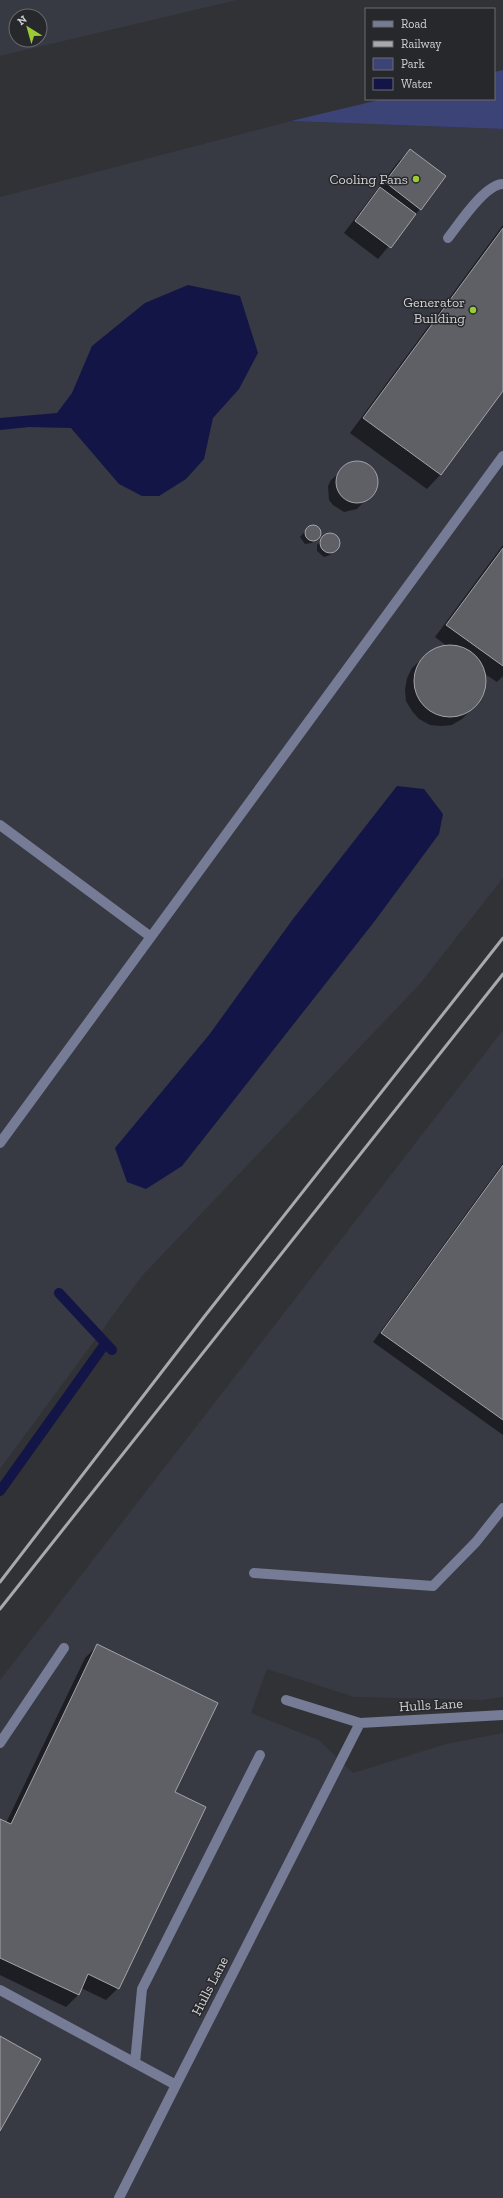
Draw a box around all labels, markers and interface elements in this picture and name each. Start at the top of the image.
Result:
north arrow [8,8,48,48]
legend [365,8,495,100]
text: N [15,12,30,28]
text: Road [401,17,427,31]
text: Railway [401,37,442,51]
text: Park [401,57,426,71]
text: Water [401,77,433,91]
place label: Cooling Fans [330,171,408,188]
marker: Cooling Fans [411,174,421,184]
place label: Generator Building [403,294,465,327]
marker: Generator Building [468,305,478,315]
street label: Hulls Lane [399,1695,464,1715]
street label: Hulls Lane [188,1953,232,2018]

